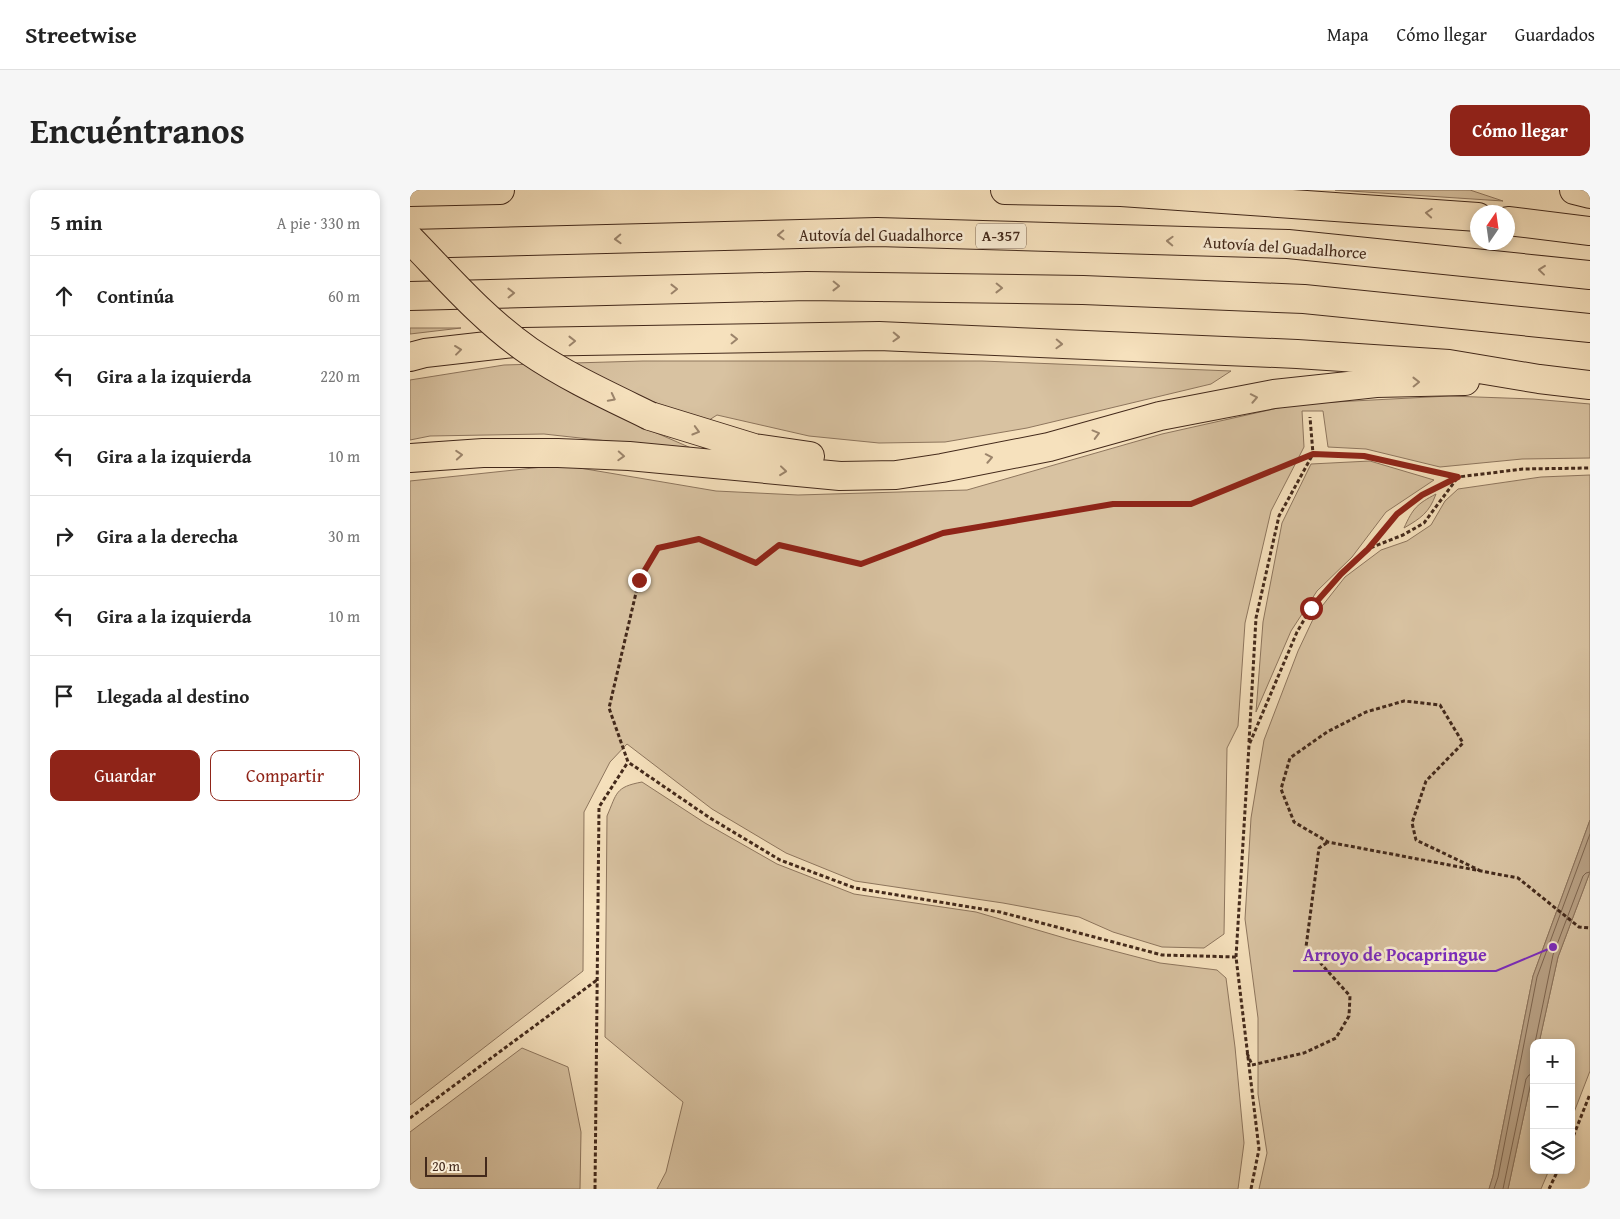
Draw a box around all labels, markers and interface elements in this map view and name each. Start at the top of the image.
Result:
text: Streetwise [25,17,137,52]
text: Mapa [1327,21,1369,48]
text: Cómo llegar [1397,21,1487,48]
text: Guardados [1515,21,1595,48]
text: Encuéntranos [30,105,245,156]
button: Cómo llegar [1450,105,1590,156]
north arrow [1470,205,1515,250]
text: 5 min [50,207,102,238]
one-way arrow [1425,207,1433,218]
text: A pie · 330 m [277,211,360,235]
street label: Autovía del Guadalhorce [799,223,963,247]
road number: A-357 [976,224,1026,248]
one-way arrow [776,229,784,240]
street label: Autovía del Guadalhorce [1202,229,1368,265]
one-way arrow [614,234,622,244]
one-way arrow [1166,235,1174,246]
one-way arrow [1537,265,1545,276]
one-way arrow [832,281,840,291]
icon: ahead [50,282,78,310]
text: Continúa [97,282,174,310]
one-way arrow [995,283,1003,294]
text: 60 m [328,284,360,308]
one-way arrow [670,284,678,294]
one-way arrow [508,288,515,298]
one-way arrow [893,332,901,342]
one-way arrow [730,334,738,344]
one-way arrow [568,336,576,346]
one-way arrow [1056,339,1063,349]
one-way arrow [454,345,462,356]
icon: left [50,362,78,390]
text: Gira a la izquierda [97,362,252,390]
text: 220 m [320,364,360,388]
one-way arrow [1412,377,1420,387]
one-way arrow [607,392,616,402]
one-way arrow [1250,393,1259,404]
one-way arrow [692,426,700,436]
one-way arrow [1091,429,1100,439]
icon: left [50,442,78,470]
text: Gira a la izquierda [97,442,252,470]
text: 10 m [328,444,360,468]
one-way arrow [455,449,463,460]
one-way arrow [617,450,625,461]
one-way arrow [985,454,994,464]
one-way arrow [779,465,787,476]
icon: right [50,522,78,550]
text: Gira a la derecha [97,522,238,550]
text: 30 m [328,524,360,548]
route end [628,569,651,592]
route start [1300,597,1323,620]
icon: left [50,602,78,630]
text: Gira a la izquierda [97,602,252,630]
text: 10 m [328,604,360,628]
icon: arrive [50,682,78,710]
text: Llegada al destino [97,682,249,710]
button: Guardar [50,750,200,801]
button: Compartir [210,750,360,801]
callout: Arroyo de Pocapringue [1293,938,1496,971]
text: Arroyo de Pocapringue [1303,941,1487,968]
map controls [1530,1039,1575,1174]
button: + [1530,1039,1575,1084]
button: − [1530,1084,1575,1129]
button: layers [1530,1129,1575,1174]
scale bar [425,1154,488,1177]
text: 20 m [432,1156,460,1176]

